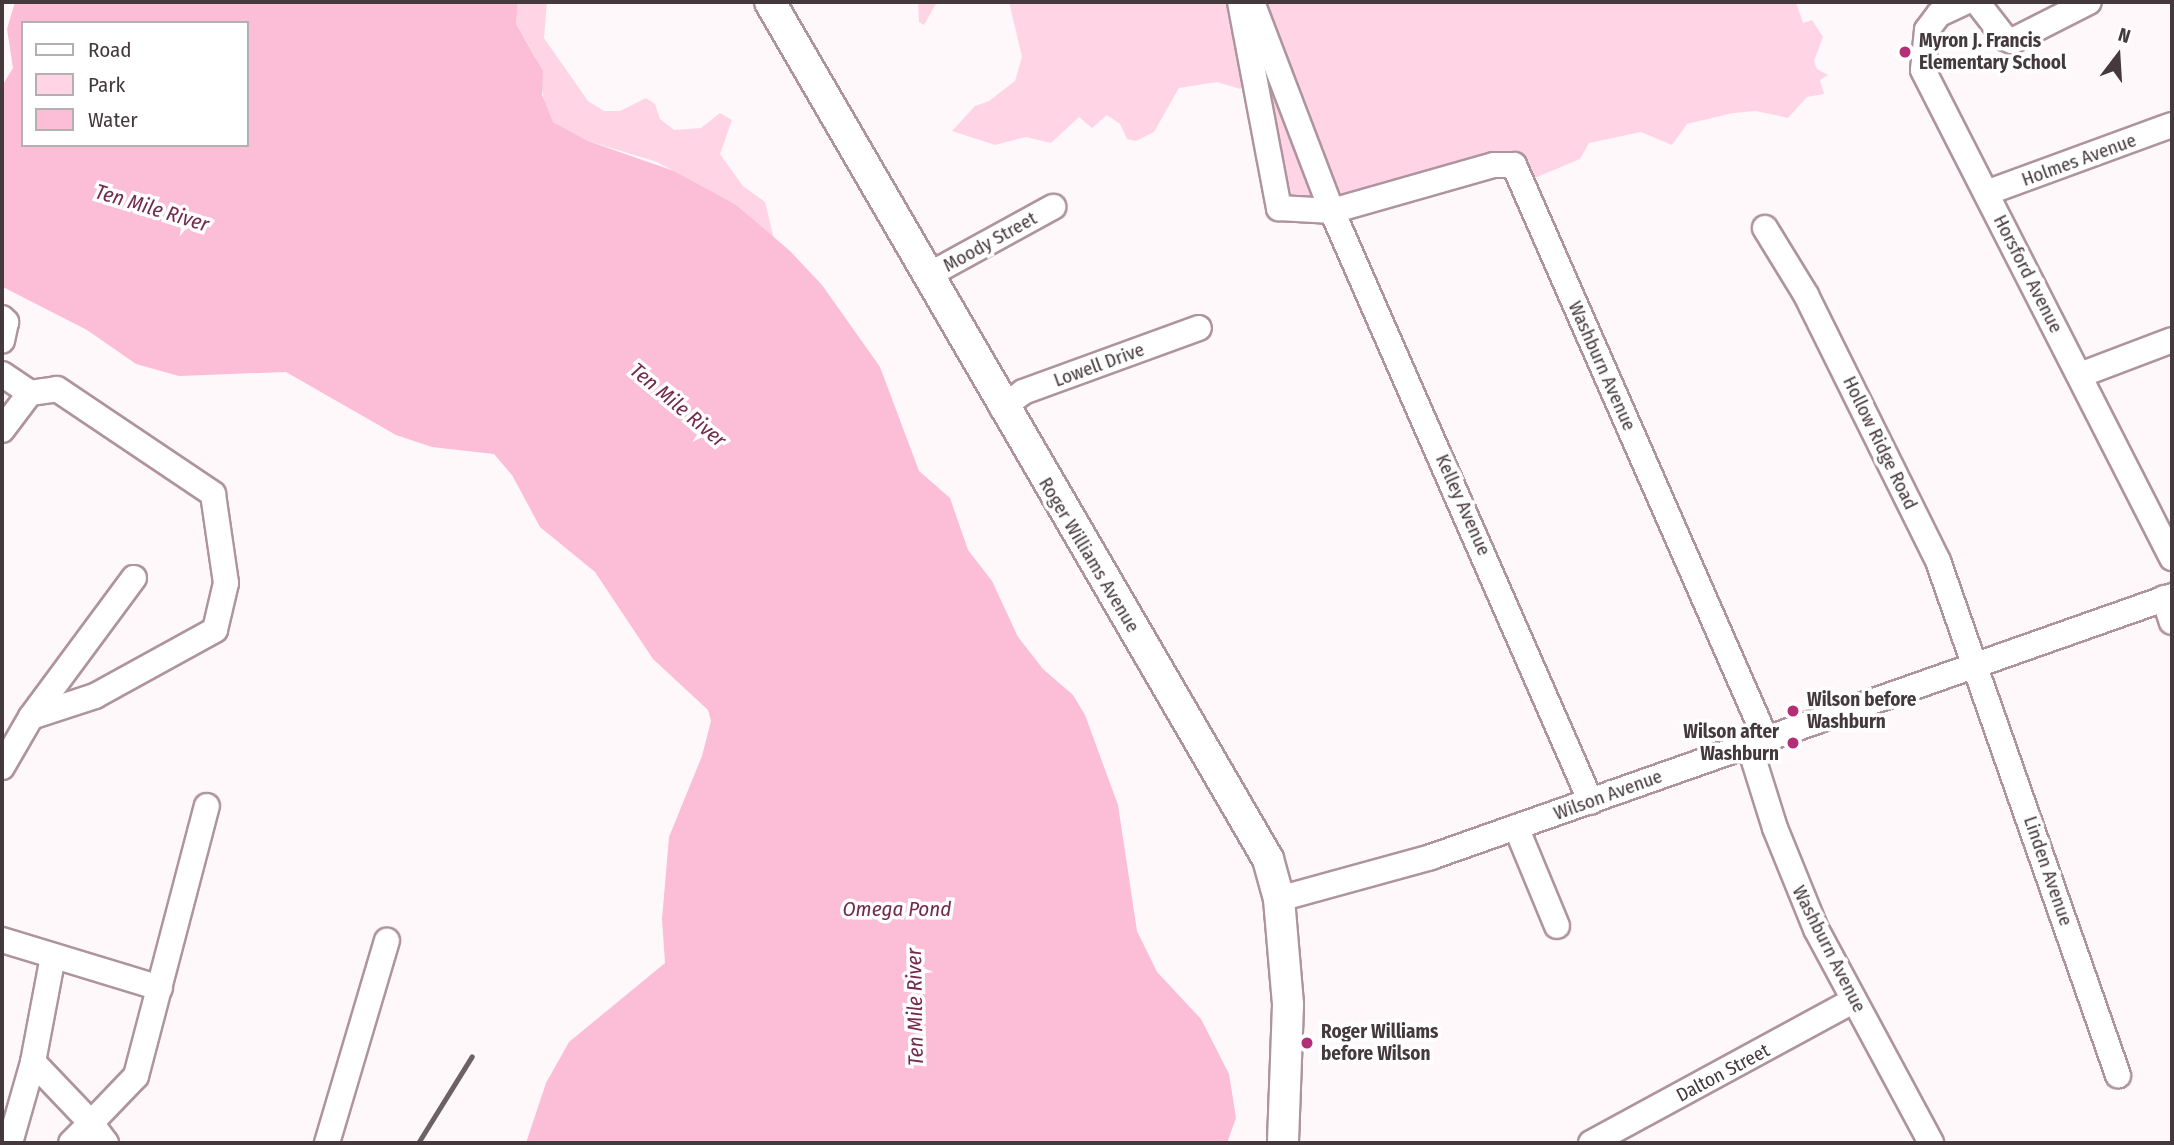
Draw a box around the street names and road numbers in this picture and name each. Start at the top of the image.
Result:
street label: Holmes Avenue [2019,129,2139,191]
street label: Moody Street [939,207,1041,277]
street label: Horsford Avenue [1988,211,2068,337]
street label: Washburn Avenue [1563,298,1641,434]
street label: Lowell Drive [1051,338,1147,392]
street label: Hollow Ridge Road [1838,373,1922,513]
street label: Kelley Avenue [1431,451,1495,559]
street label: Roger Williams Avenue [1034,473,1144,637]
street label: Wilson Avenue [1551,765,1665,825]
street label: Linden Avenue [2019,813,2077,929]
street label: Washburn Avenue [1787,882,1871,1016]
street label: Dalton Street [1673,1039,1773,1107]

